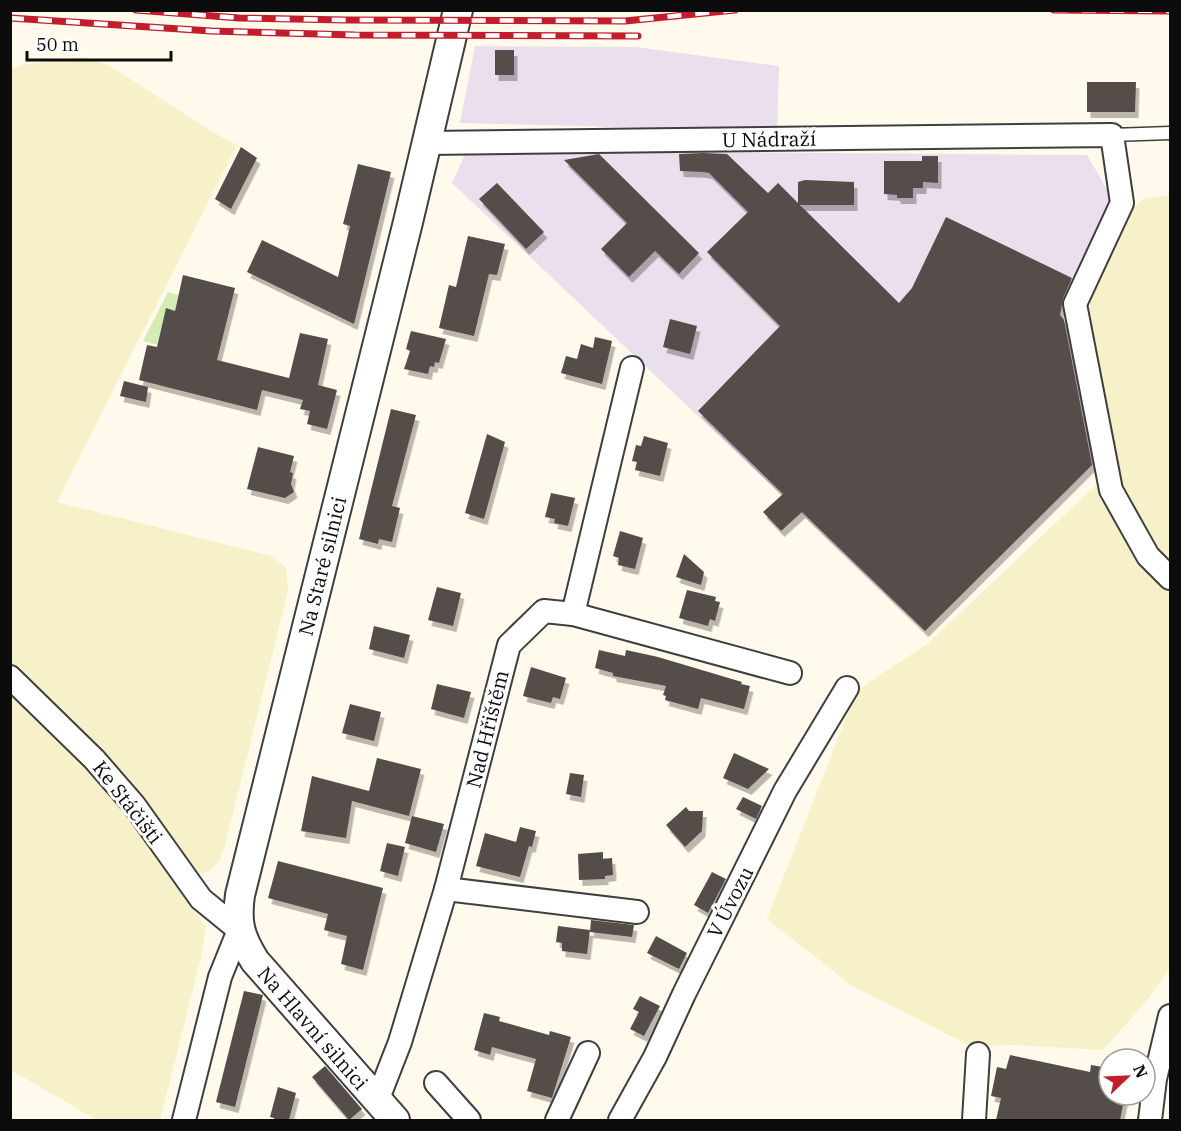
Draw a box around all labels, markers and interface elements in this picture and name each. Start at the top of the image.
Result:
scale bar [27,24,171,62]
text: 50 m [36,33,79,56]
street label: U Nádraží [722,125,816,153]
street label: Na Staré silnici [292,493,352,639]
street label: Nad Hřištěm [459,667,515,791]
street label: Ke Stáčišti [87,755,169,849]
street label: V Úvozu [701,862,759,942]
street label: Na Hlavní silnici [252,960,374,1096]
north arrow [1097,1047,1157,1107]
text: N [1129,1061,1152,1081]

